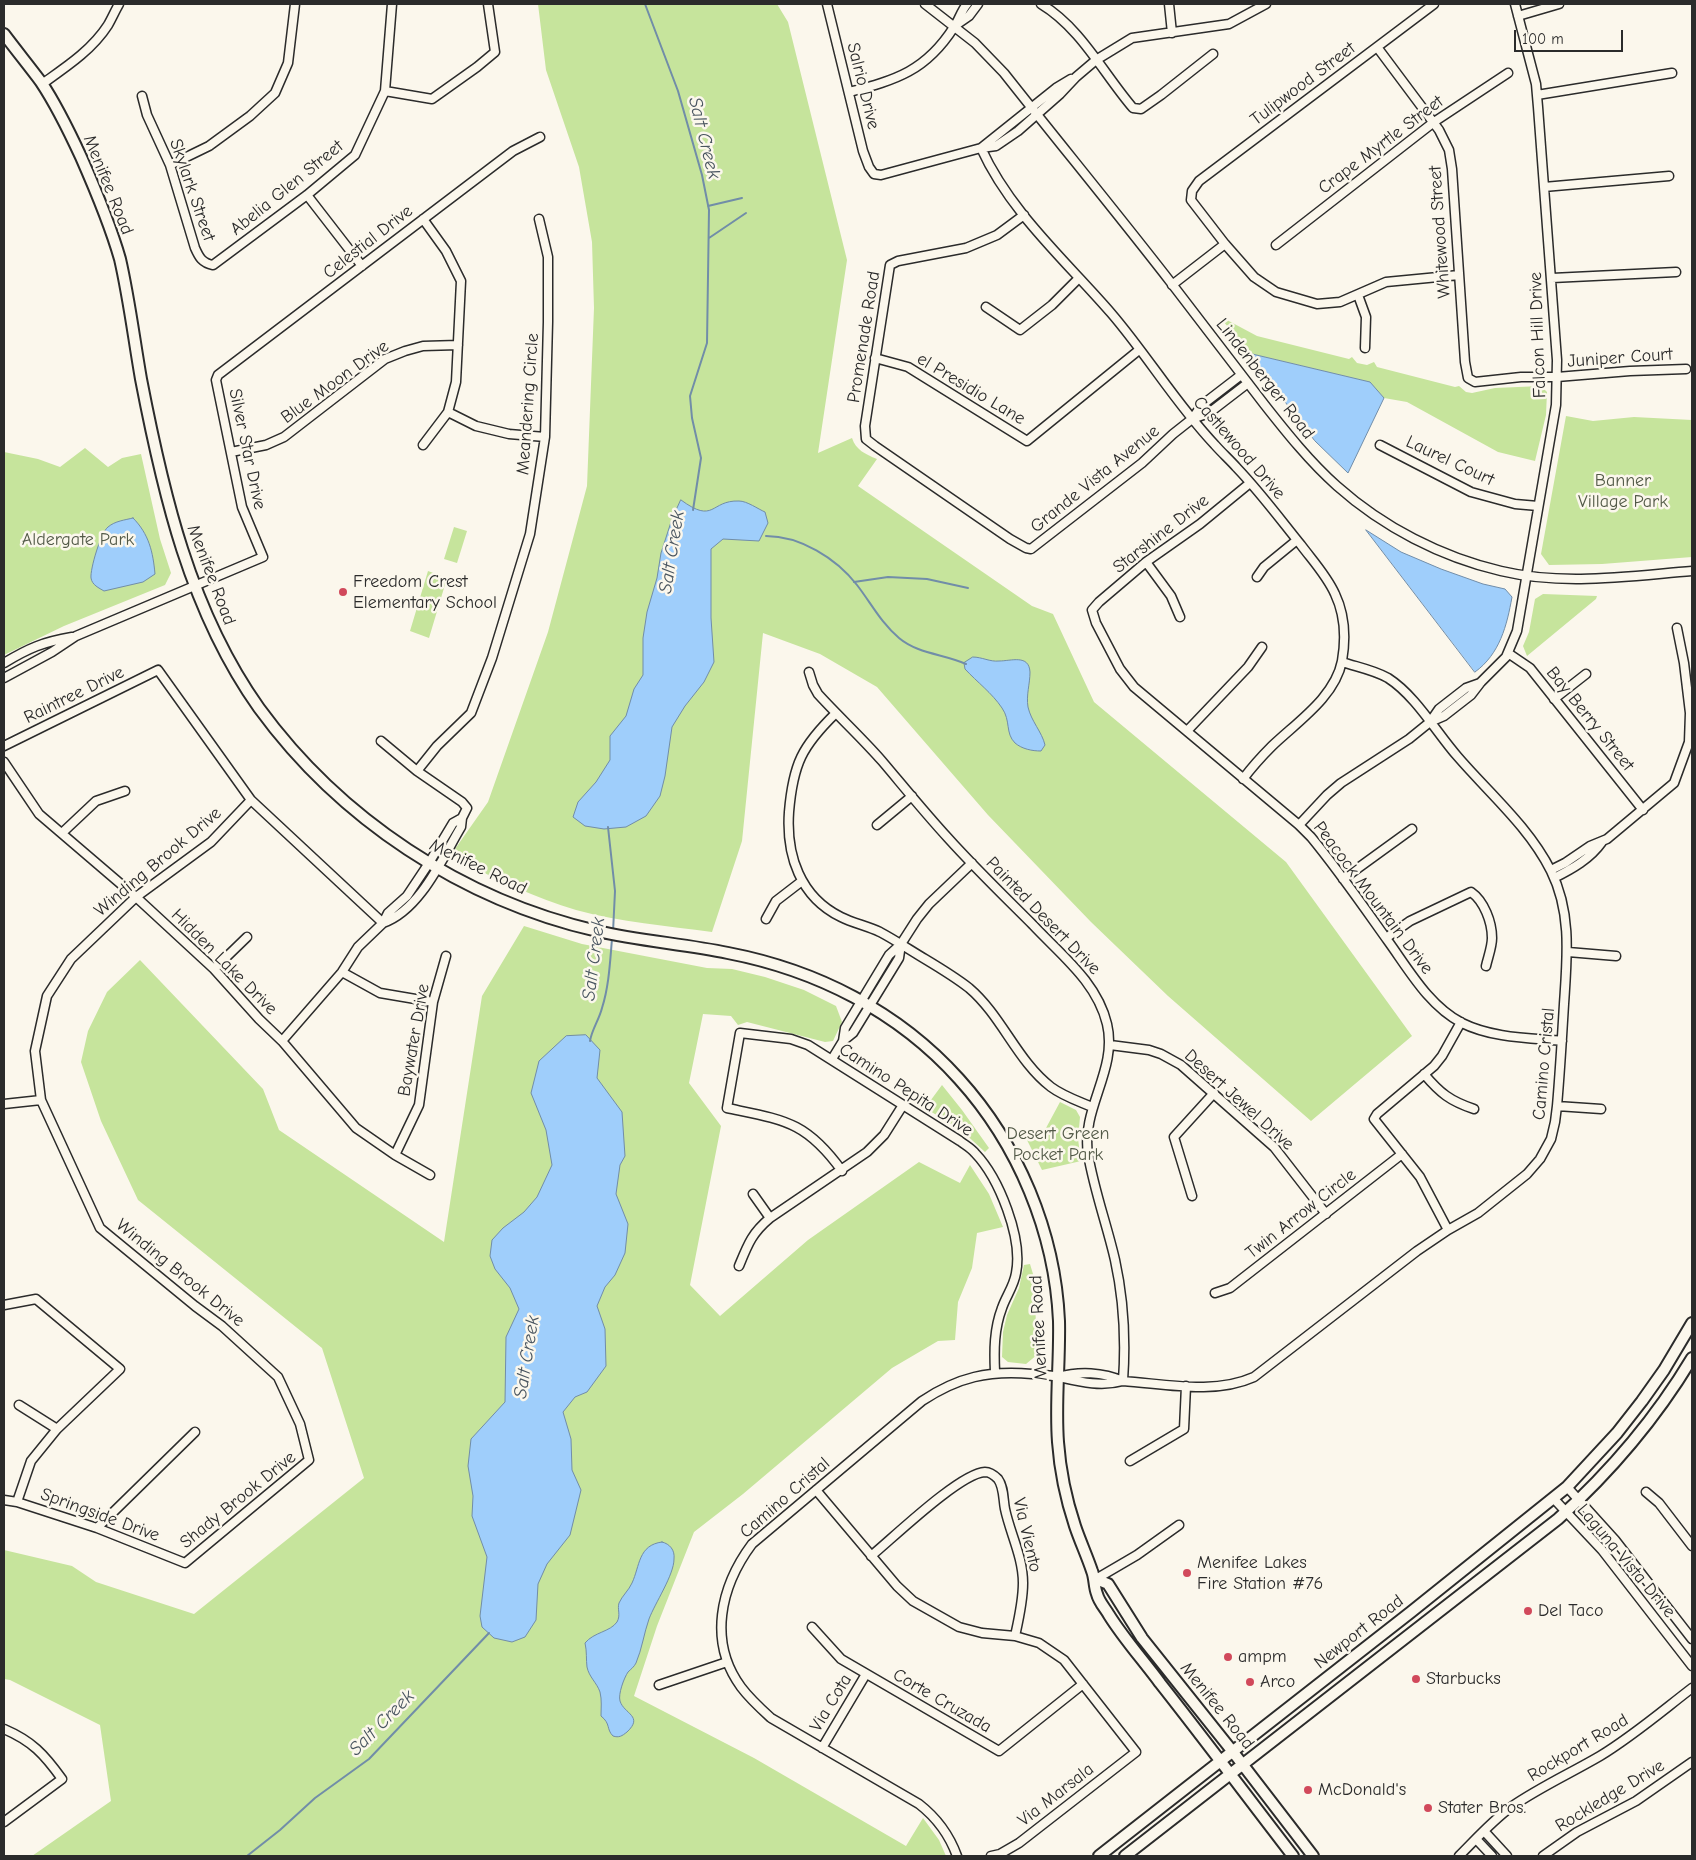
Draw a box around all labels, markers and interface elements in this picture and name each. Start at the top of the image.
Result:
scale bar [1516,20,1625,52]
text: 100 m [1522,30,1564,48]
street label: Tulipwood Street [1246,37,1360,131]
street label: Salrio Drive [842,40,884,132]
street label: Crape Myrtle Street [1314,91,1448,199]
water label: Salt Creek [683,95,725,181]
street label: Menifee Road [78,132,138,238]
street label: Skylark Street [164,136,220,244]
street label: Abelia Glen Street [226,136,348,240]
street label: Whitewood Street [1425,165,1455,299]
street label: Celestial Drive [319,200,417,284]
street label: Promenade Road [843,270,885,404]
street label: Falcon Hill Drive [1525,271,1551,399]
street label: Lindenberger Road [1211,314,1319,444]
street label: Meandering Circle [512,332,544,476]
street label: Blue Moon Drive [277,336,393,428]
street label: Juniper Court [1567,344,1673,372]
street label: el Presidio Lane [913,348,1029,430]
street label: Silver Star Drive [224,387,270,511]
street label: Castlewood Drive [1188,392,1290,504]
street label: Grande Vista Avenue [1026,420,1164,538]
street label: Laurel Court [1402,431,1498,491]
park label: Banner Village Park [1578,470,1668,512]
street label: Starshine Drive [1109,490,1213,578]
water label: Salt Creek [654,509,690,595]
street label: Menifee Road [182,522,240,628]
park label: Aldergate Park [22,529,134,551]
place label: Freedom Crest Elementary School [353,571,497,614]
marker: Freedom Crest Elementary School [337,586,349,598]
street label: Raintree Drive [20,661,128,729]
street label: Bay Berry Street [1541,662,1639,776]
street label: Winding Brook Drive [90,803,226,921]
street label: Peacock Mountain Drive [1308,817,1438,979]
street label: Menifee Road [426,834,530,900]
street label: Painted Desert Drive [981,853,1105,979]
street label: Hidden Lake Drive [166,904,282,1020]
water label: Salt Creek [578,916,610,1002]
street label: Baywater Drive [393,982,435,1098]
street label: Camino Cristal [1528,1007,1560,1121]
street label: Camino Pepita Drive [835,1039,977,1141]
street label: Desert Jewel Drive [1180,1045,1298,1155]
park label: Desert Green Pocket Park [1007,1123,1109,1166]
street label: Twin Arrow Circle [1241,1164,1361,1264]
street label: Winding Brook Drive [111,1214,249,1332]
street label: Menifee Road [1025,1275,1053,1381]
water label: Salt Creek [509,1314,545,1400]
street label: Shady Brook Drive [176,1447,300,1553]
street label: Camino Cristal [735,1453,835,1543]
street label: Springside Drive [38,1483,162,1547]
street label: Via Viento [1008,1496,1046,1574]
street label: Laguna Vista Drive [1572,1500,1680,1622]
place label: Menifee Lakes Fire Station #76 [1197,1552,1323,1595]
marker: Menifee Lakes Fire Station #76 [1181,1567,1193,1579]
street label: Newport Road [1310,1590,1408,1674]
place label: Del Taco [1538,1600,1604,1622]
marker: Del Taco [1522,1605,1534,1617]
place label: ampm [1238,1646,1287,1668]
marker: ampm [1222,1651,1234,1663]
street label: Menifee Road [1175,1658,1259,1754]
street label: Corte Cruzada [889,1664,995,1738]
place label: Starbucks [1426,1668,1501,1690]
street label: Via Cota [805,1670,857,1736]
place label: Arco [1260,1671,1295,1693]
marker: Starbucks [1410,1673,1422,1685]
marker: Arco [1244,1676,1256,1688]
water label: Salt Creek [344,1685,420,1761]
street label: Rockport Road [1524,1709,1632,1787]
street label: Rockledge Drive [1552,1755,1668,1837]
street label: Via Marsala [1014,1759,1098,1831]
place label: McDonald's [1318,1779,1406,1801]
marker: McDonald's [1302,1784,1314,1796]
place label: Stater Bros. [1438,1797,1526,1819]
marker: Stater Bros. [1422,1802,1434,1814]

